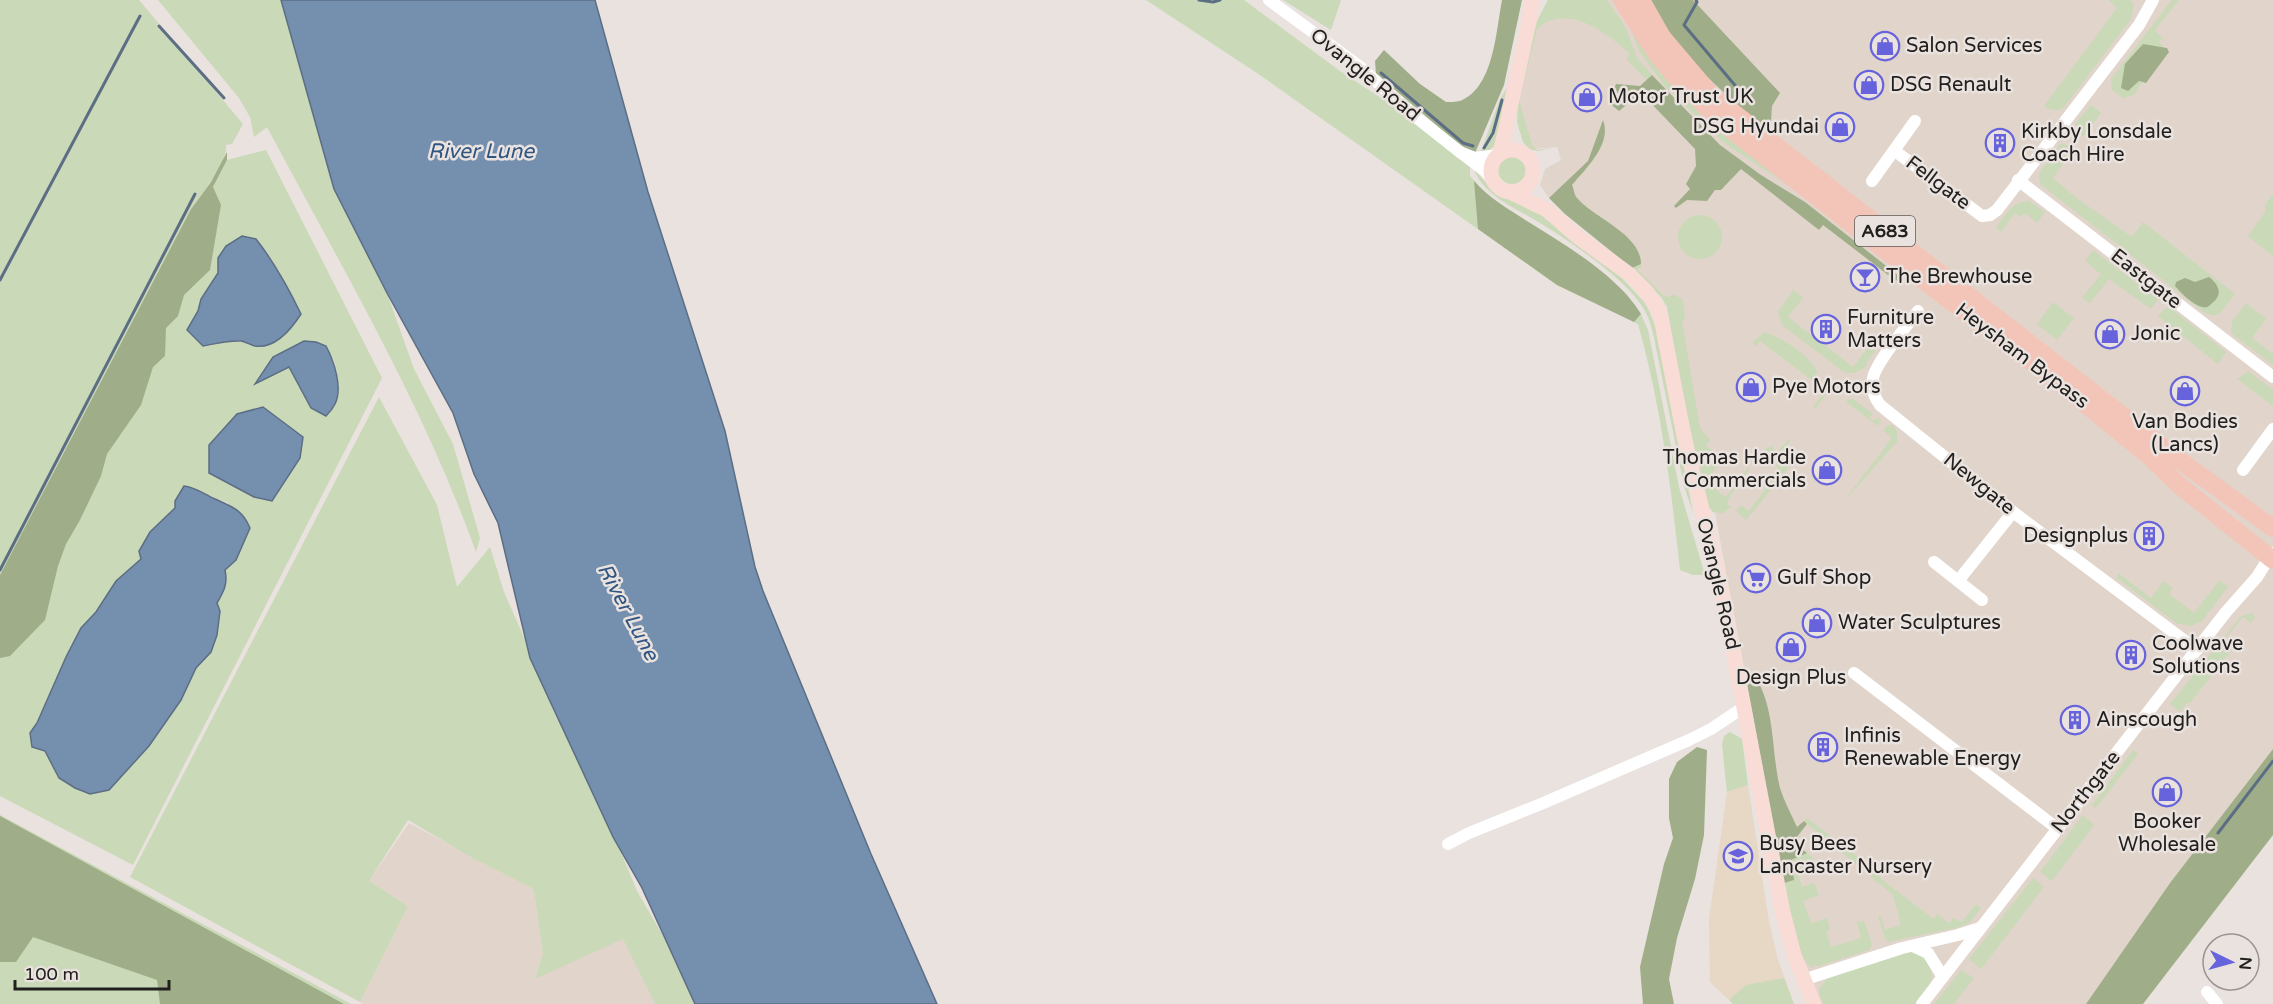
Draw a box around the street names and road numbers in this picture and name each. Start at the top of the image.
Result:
street label: Ovangle Road [1305,23,1425,127]
street label: Fellgate [1901,151,1975,215]
road number: A683 [1855,216,1915,246]
street label: Eastgate [2106,244,2186,314]
street label: Heysham Bypass [1951,298,2093,414]
street label: Newgate [1938,448,2020,520]
street label: Ovangle Road [1691,516,1745,652]
street label: Northgate [2046,746,2126,838]

